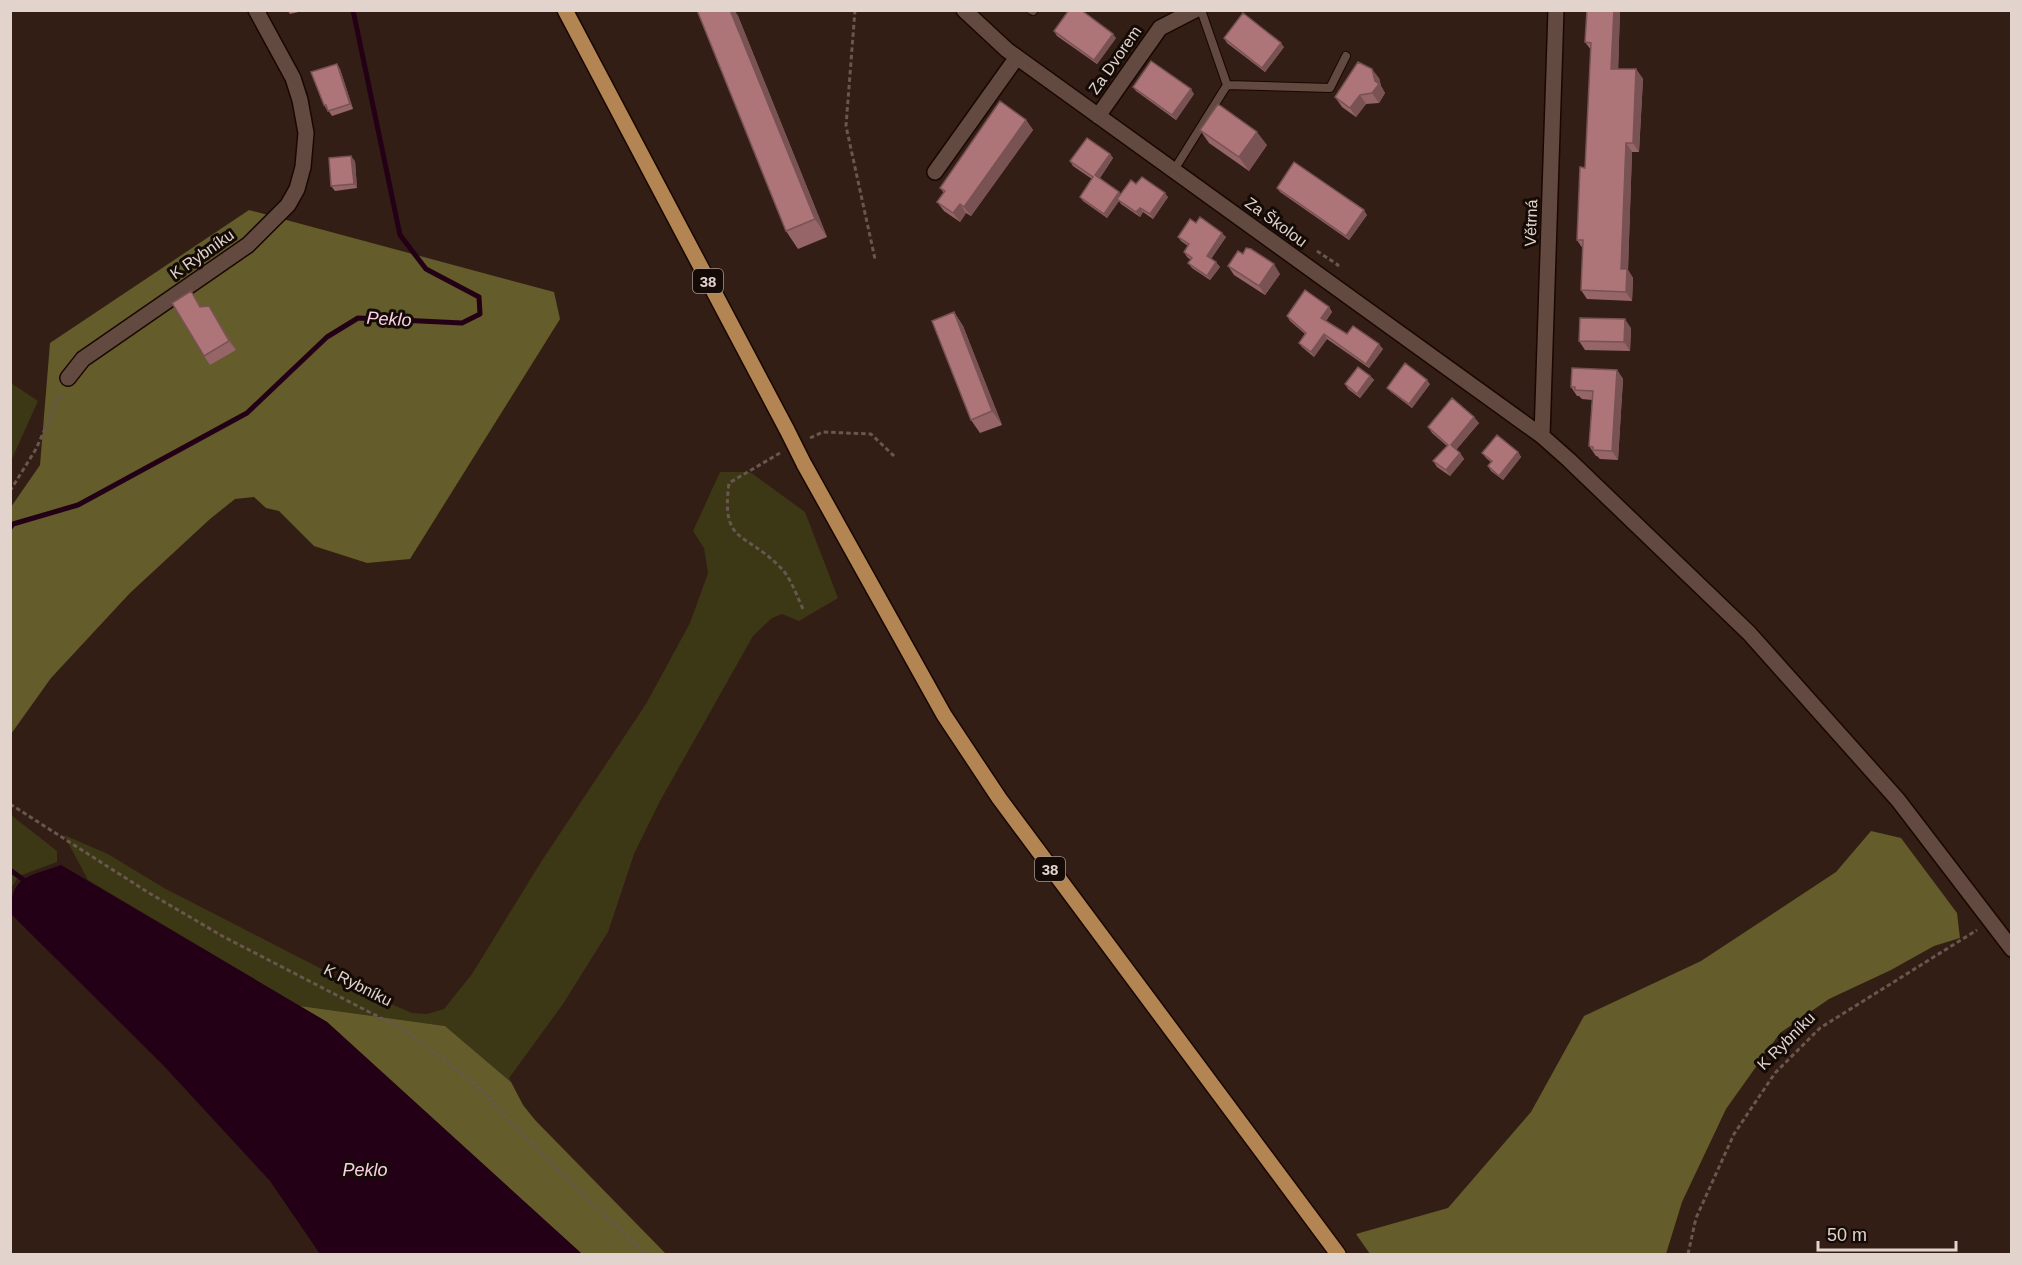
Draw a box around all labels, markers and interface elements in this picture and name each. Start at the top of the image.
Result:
street label: Za Dvorem [1085,23,1145,97]
street label: Za Školou [1242,193,1311,250]
street label: Větrná [1522,199,1540,247]
street label: K Rybníku [167,226,237,282]
road number: 38 [693,269,723,293]
water label: Peklo [366,308,412,330]
road number: 38 [1035,857,1065,881]
street label: K Rybníku [321,961,395,1009]
street label: K Rybníku [1754,1009,1818,1073]
water label: Peklo [342,1160,388,1180]
scale bar [1818,1214,1956,1252]
text: 50 m [1827,1225,1867,1245]

